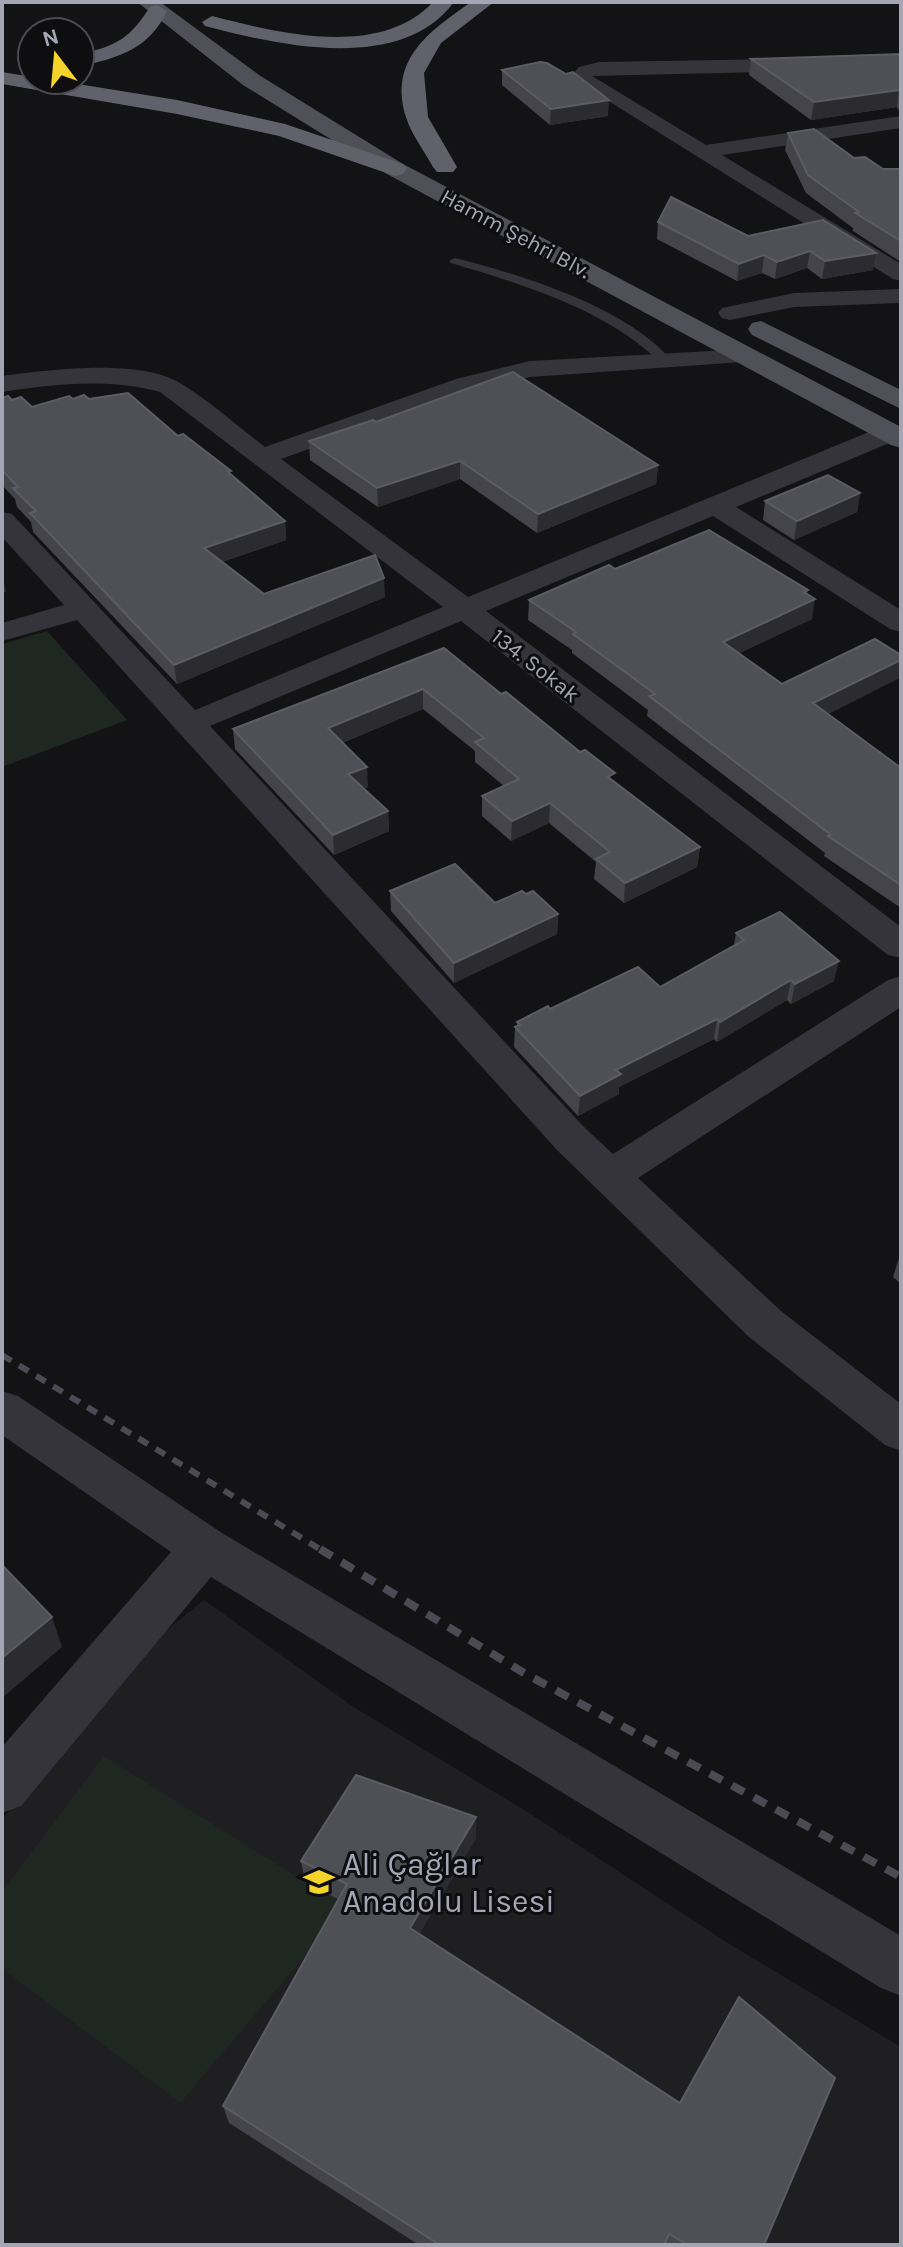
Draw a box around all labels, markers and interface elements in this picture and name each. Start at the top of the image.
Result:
north arrow [16,16,96,96]
text: N [40,23,62,52]
street label: Hamm Şehri Blv. [436,184,595,284]
street label: 134. Sokak [486,624,584,708]
place label: Ali Çağlar Anadolu Lisesi [343,1846,555,1920]
school or university icon: Ali Çağlar Anadolu Lisesi [302,1865,336,1899]

